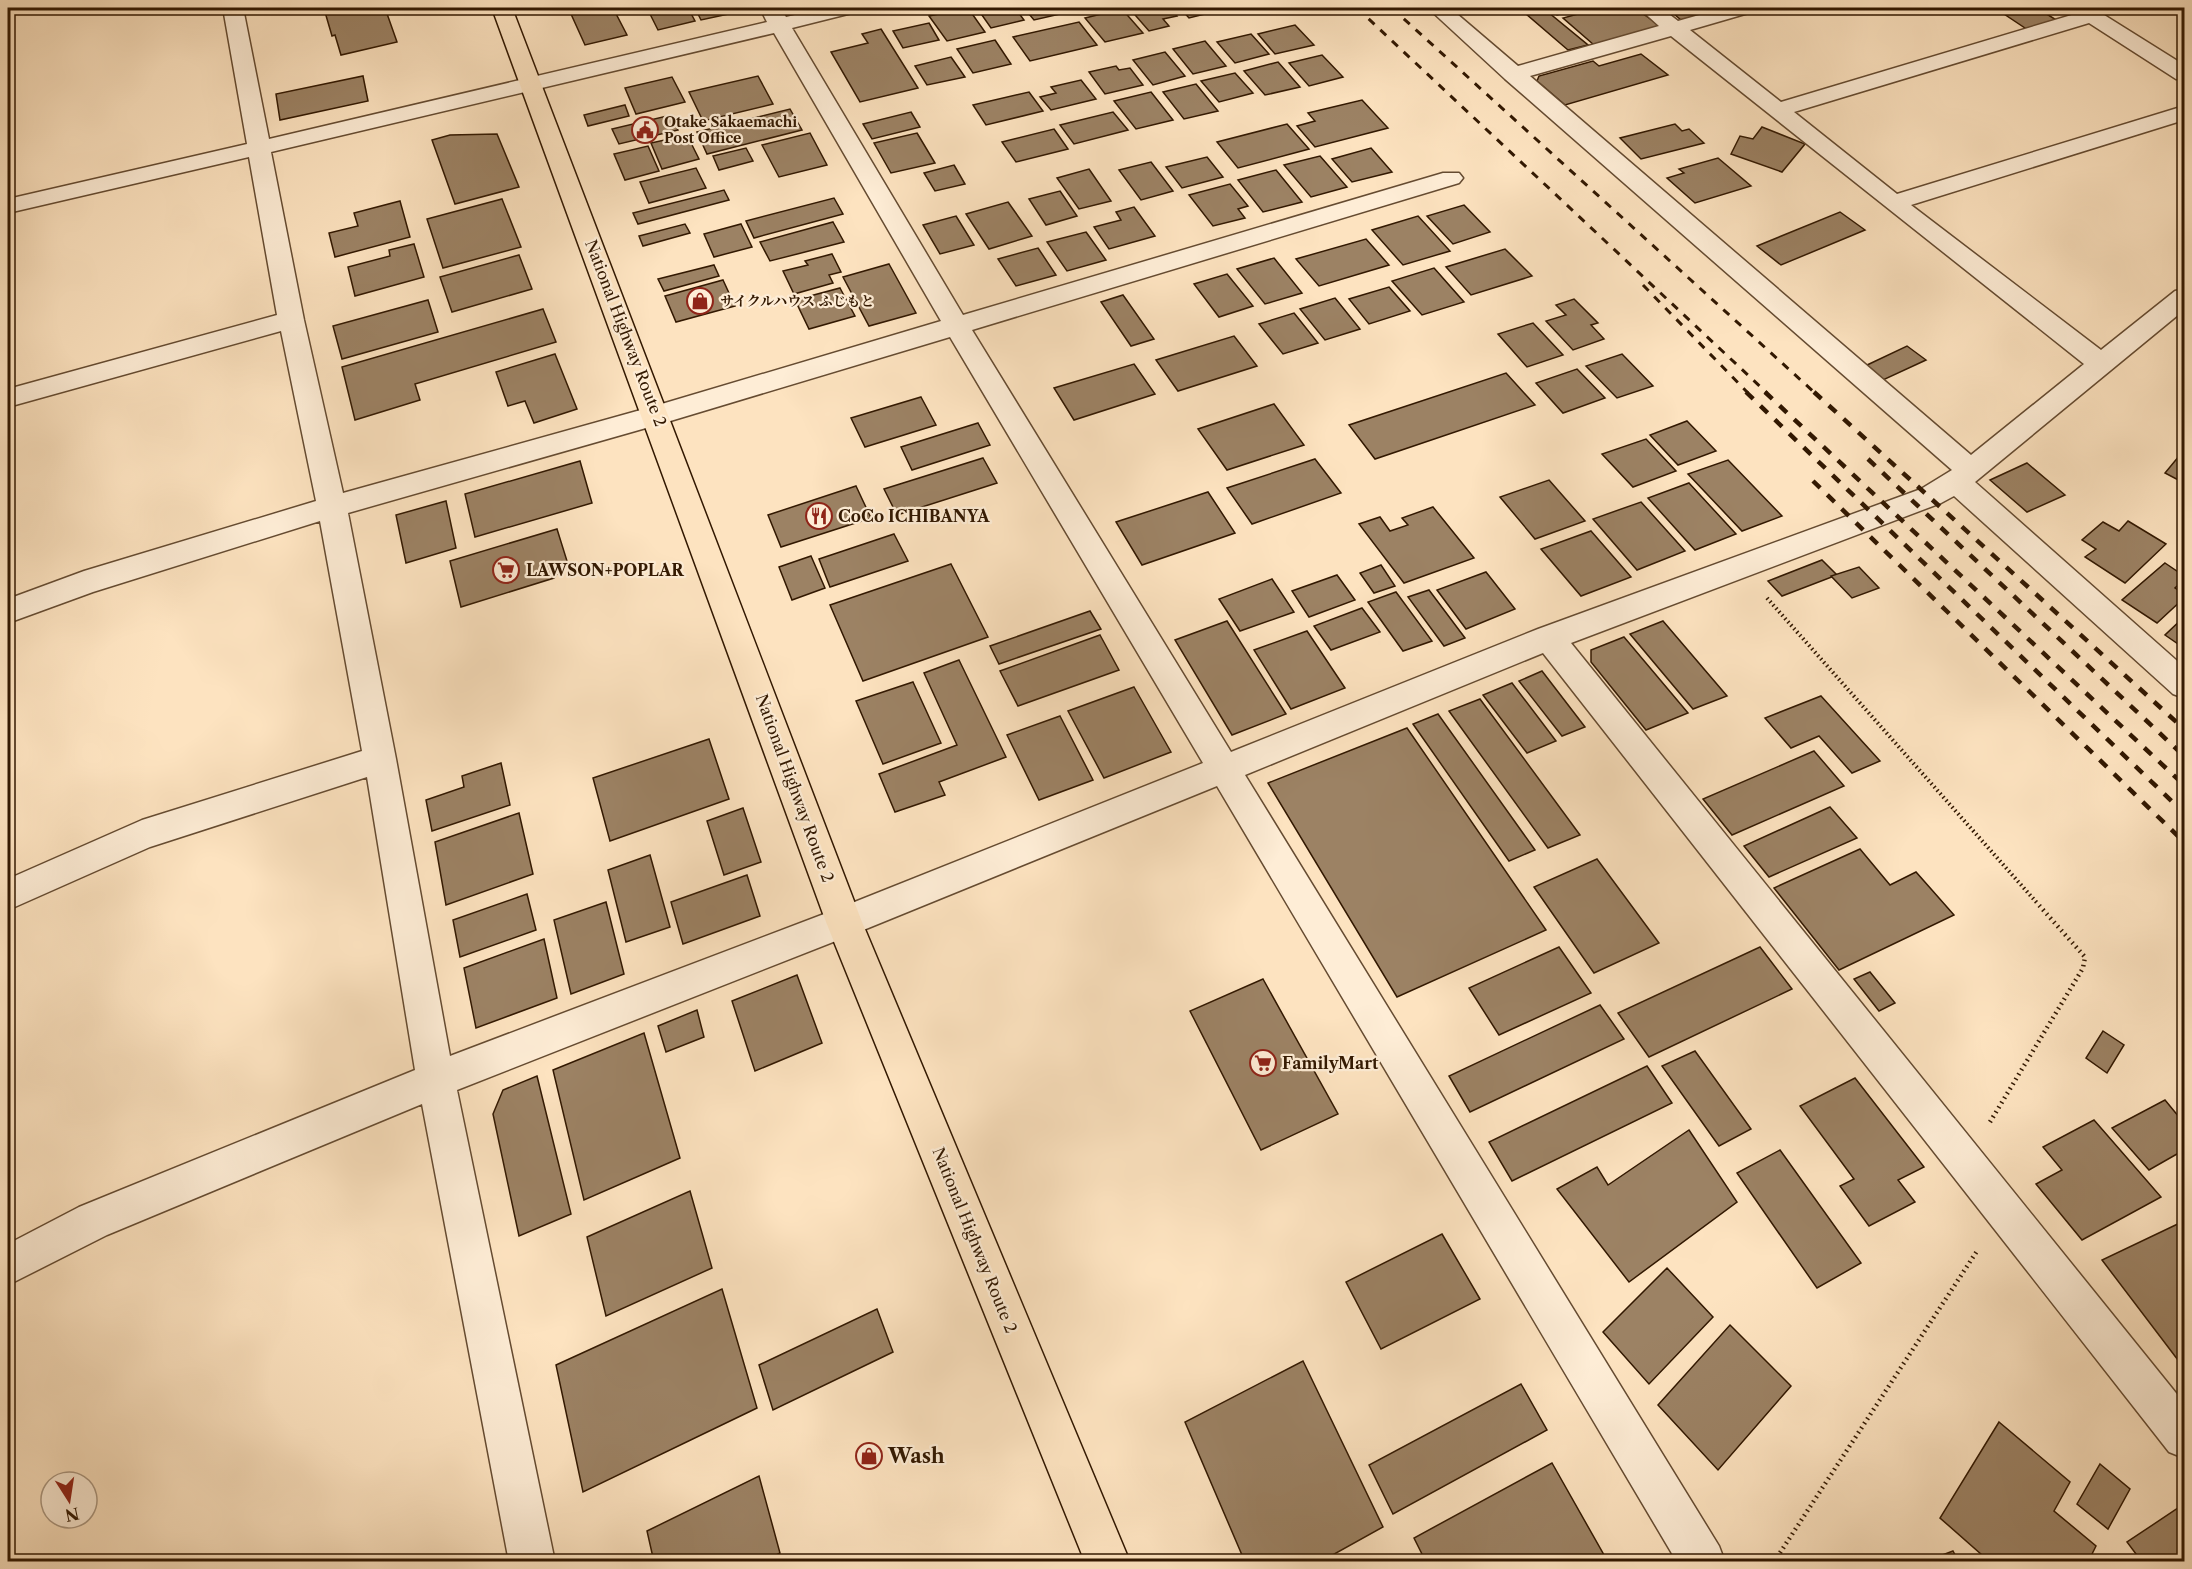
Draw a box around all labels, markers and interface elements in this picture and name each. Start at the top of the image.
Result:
place label: Otake Sakaemachi Post Office [664,113,797,147]
public building icon: Otake Sakaemachi Post Office [630,115,660,145]
street label: National Highway Route 2 [581,237,671,429]
shop icon: サイクルハウス ふじもと [685,286,715,316]
place label: サイクルハウス ふじもと [720,292,874,310]
restaurant icon: CoCo ICHIBANYA [804,501,834,531]
place label: CoCo ICHIBANYA [838,506,990,526]
supermarket icon: LAWSON+POPLAR [491,555,521,585]
place label: LAWSON+POPLAR [526,560,684,580]
street label: National Highway Route 2 [752,691,838,885]
supermarket icon: FamilyMart [1248,1048,1278,1078]
place label: FamilyMart [1282,1053,1379,1073]
street label: National Highway Route 2 [929,1144,1021,1336]
shop icon: Wash [854,1441,884,1471]
place label: Wash [887,1444,945,1468]
north arrow [39,1470,99,1530]
text: N [63,1503,81,1526]

